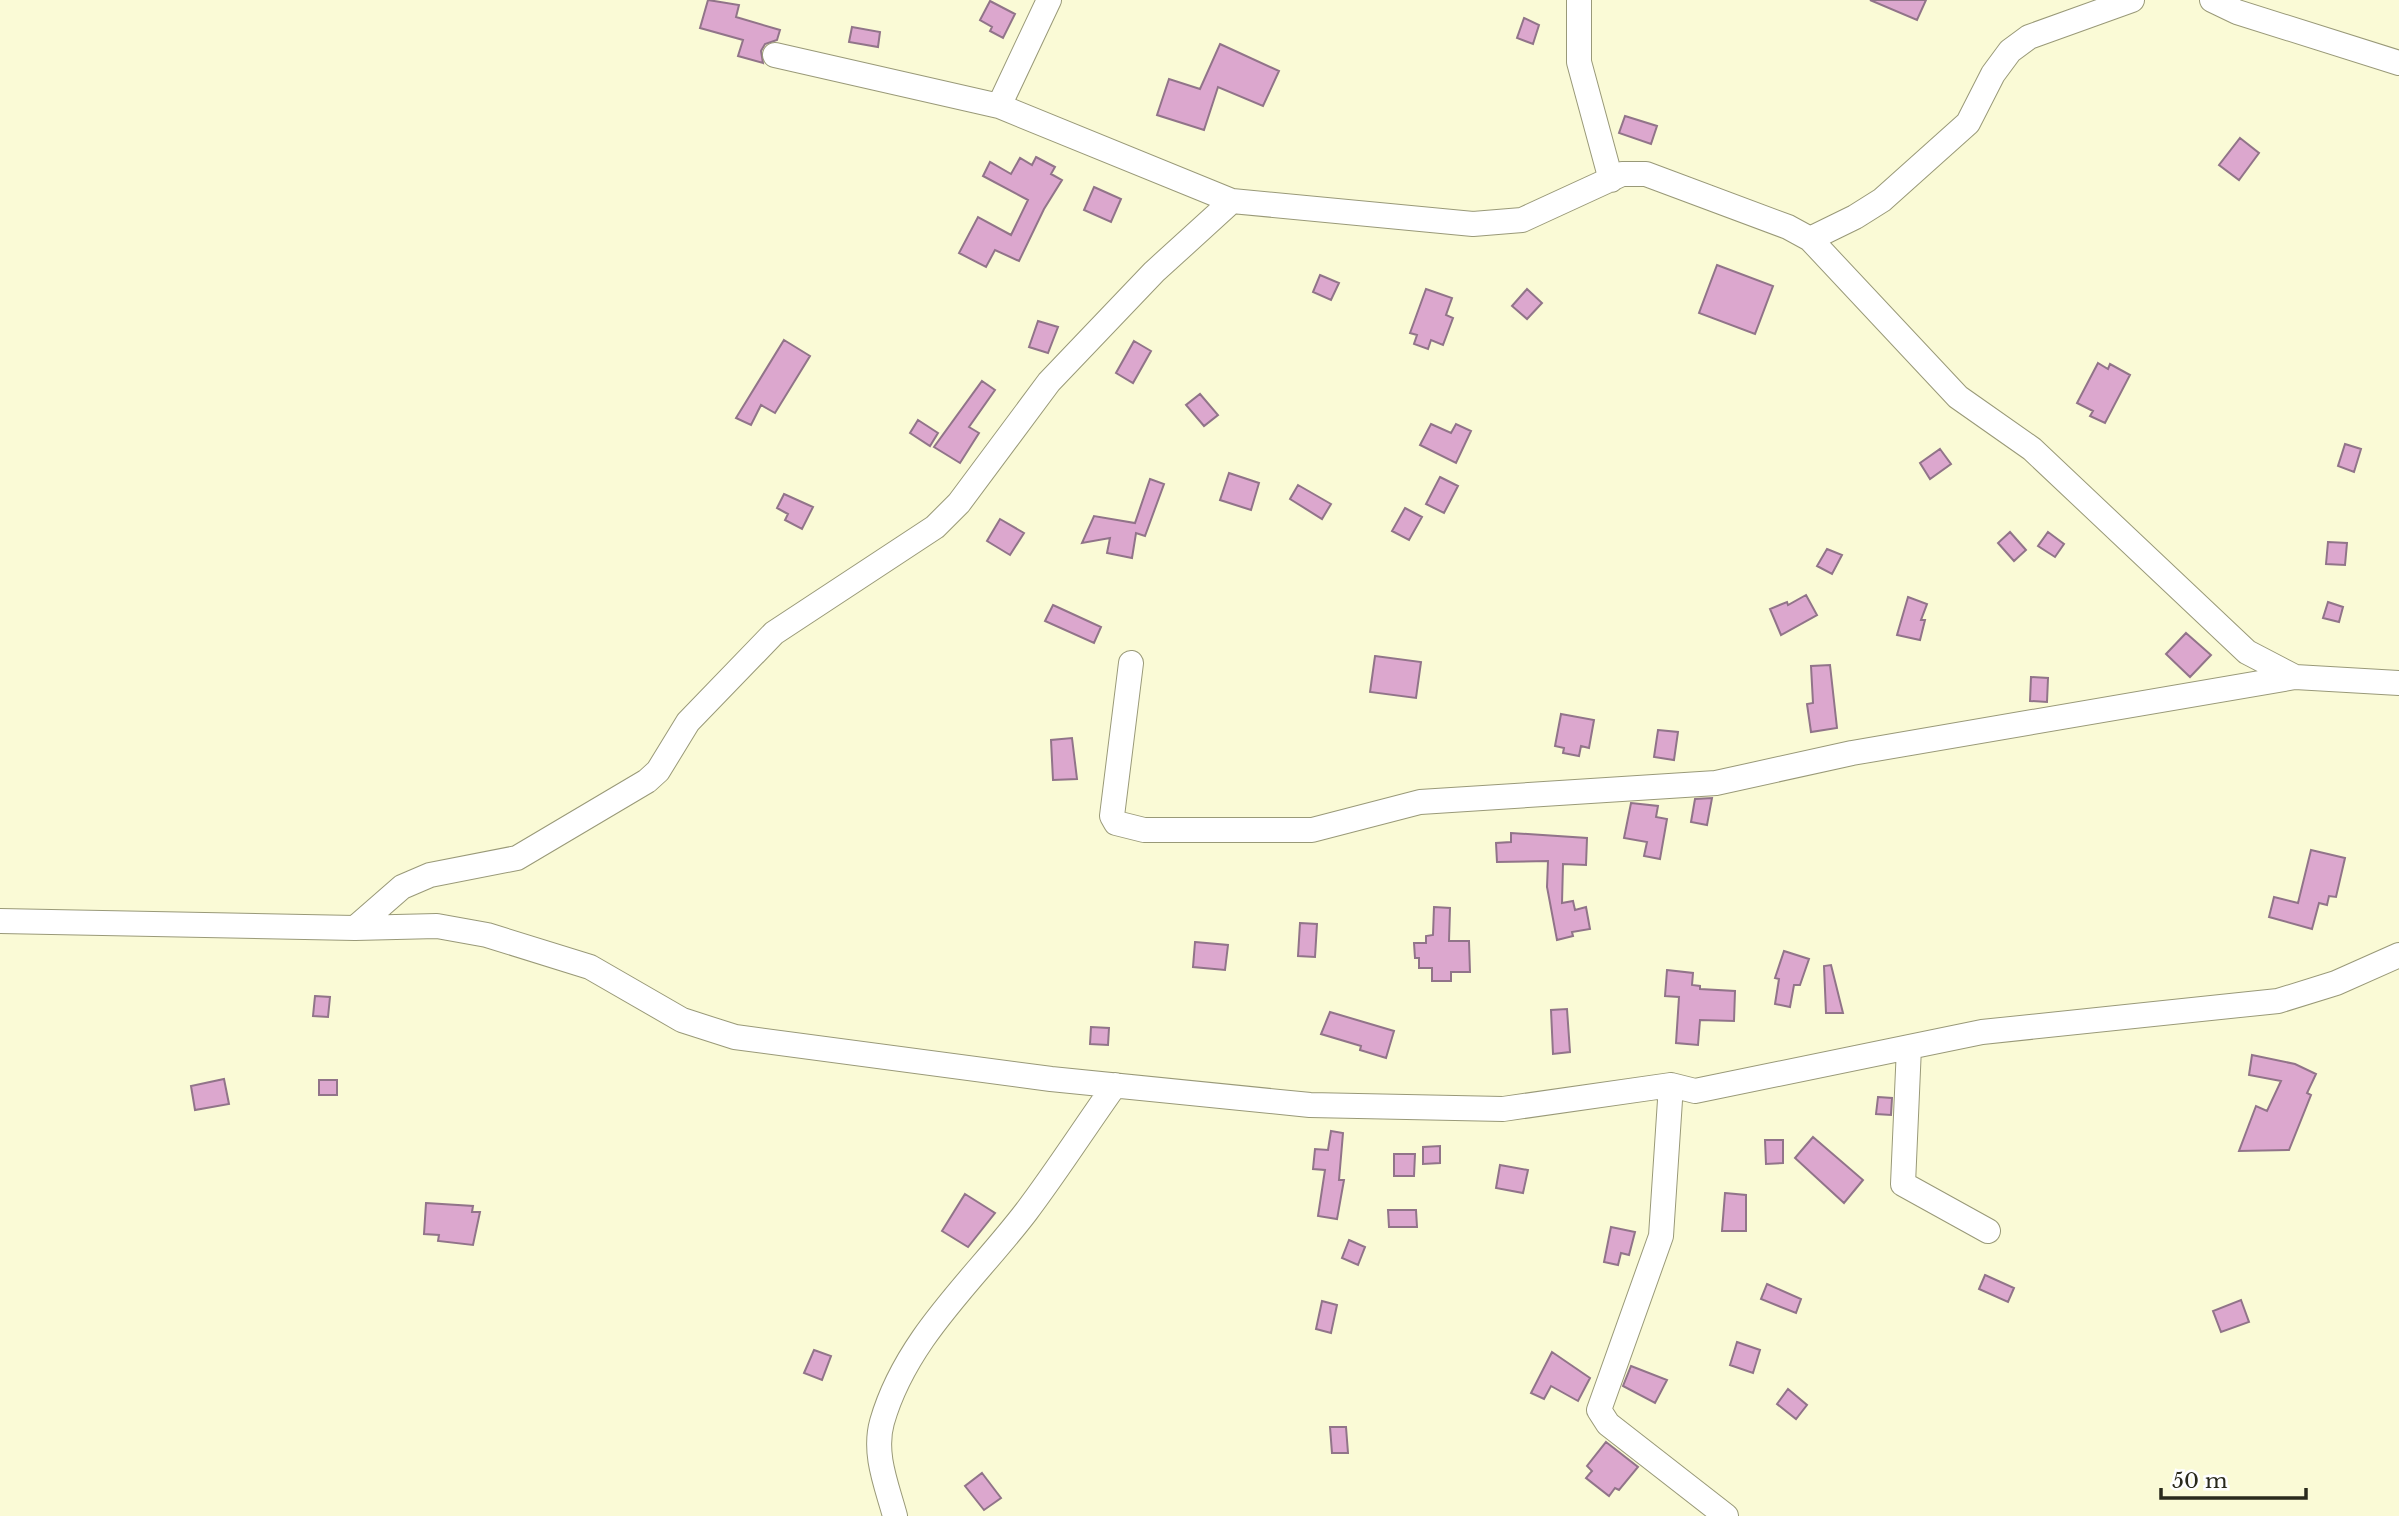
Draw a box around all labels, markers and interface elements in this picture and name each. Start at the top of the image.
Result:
scale bar [2161,1456,2306,1500]
text: 50 m [2172,1468,2228,1494]

